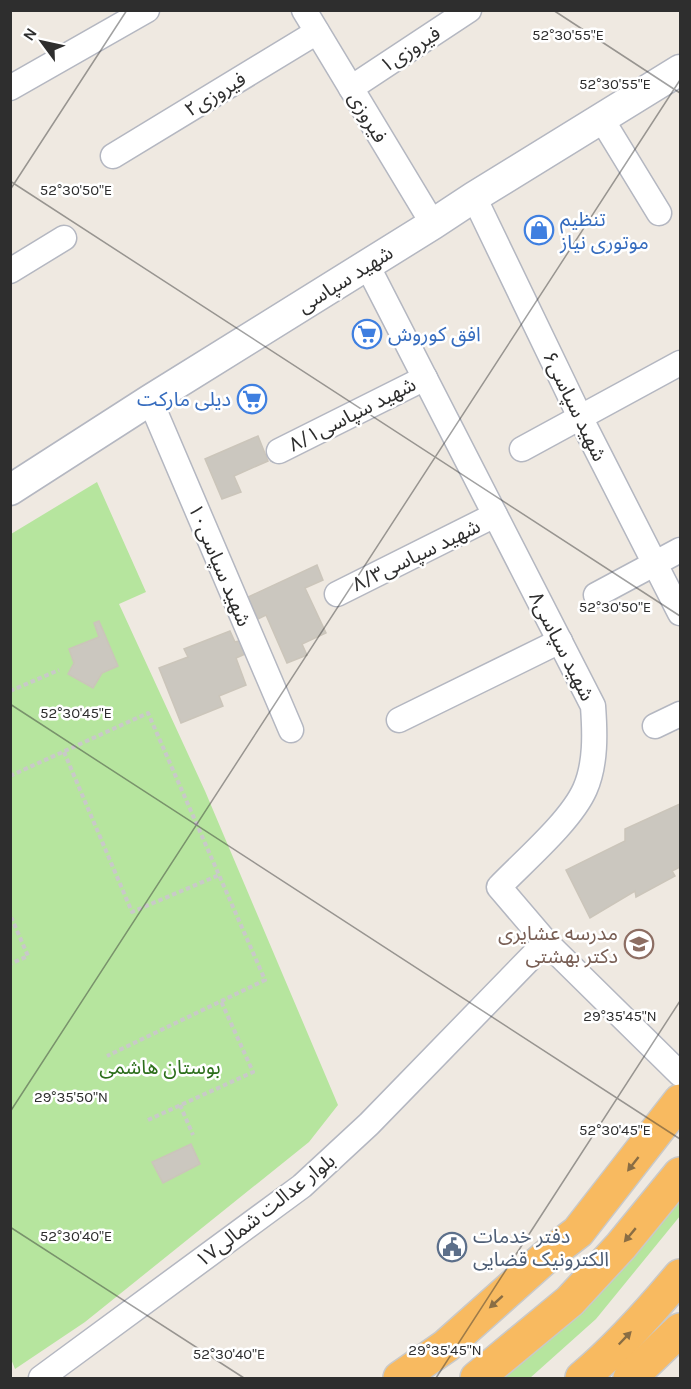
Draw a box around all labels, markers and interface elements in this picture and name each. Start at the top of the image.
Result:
north arrow [12,12,72,72]
street label: فیروزی۱ [376,21,445,77]
text: N [19,24,41,44]
text: 52°30'55"E [532,26,604,44]
street label: فیروزی۲ [181,67,250,122]
text: 52°30'55"E [579,75,651,93]
street label: فیروزی [343,87,392,147]
text: 52°30'50"E [40,181,112,199]
place label: تنظیم موتوری نیاز [559,208,649,254]
shop icon: تنظیم موتوری نیاز [523,214,555,246]
street label: شهید سپاسی [293,241,398,319]
supermarket icon: افق کوروش [351,318,383,350]
place label: افق کوروش [388,323,481,347]
street label: شهید سپاسی۶ [537,347,611,465]
street label: شهید سپاسی۸/۱ [285,373,420,457]
supermarket icon: دیلی مارکت [236,383,268,415]
place label: دیلی مارکت [137,388,231,411]
street label: شهید سپاسی۱۰ [182,500,256,630]
street label: شهید سپاسی۸/۳ [348,515,484,597]
street label: شهید سپاسی۸ [523,588,599,705]
text: 52°30'50"E [579,598,651,616]
text: 52°30'45"E [40,704,112,722]
place label: مدرسه عشایری دکتر بهشتی [498,922,618,968]
school or university icon: مدرسه عشایری دکتر بهشتی [623,928,655,960]
text: 29°35'45"N [583,1007,657,1025]
park label: بوستان هاشمی [99,1056,221,1079]
text: 29°35'50"N [34,1088,108,1106]
text: 52°30'45"E [579,1121,651,1139]
street label: بلوار عدالت شمالی۱۷ [191,1149,340,1272]
one-way arrow [626,1156,639,1172]
place label: دفتر خدمات الکترونیک قضایی [473,1225,609,1271]
text: 52°30'40"E [40,1227,112,1245]
one-way arrow [624,1228,636,1243]
public building icon: دفتر خدمات الکترونیک قضایی [436,1231,468,1263]
one-way arrow [489,1295,504,1308]
one-way arrow [617,1331,631,1345]
text: 29°35'45"N [408,1341,482,1359]
text: 52°30'40"E [193,1345,265,1363]

